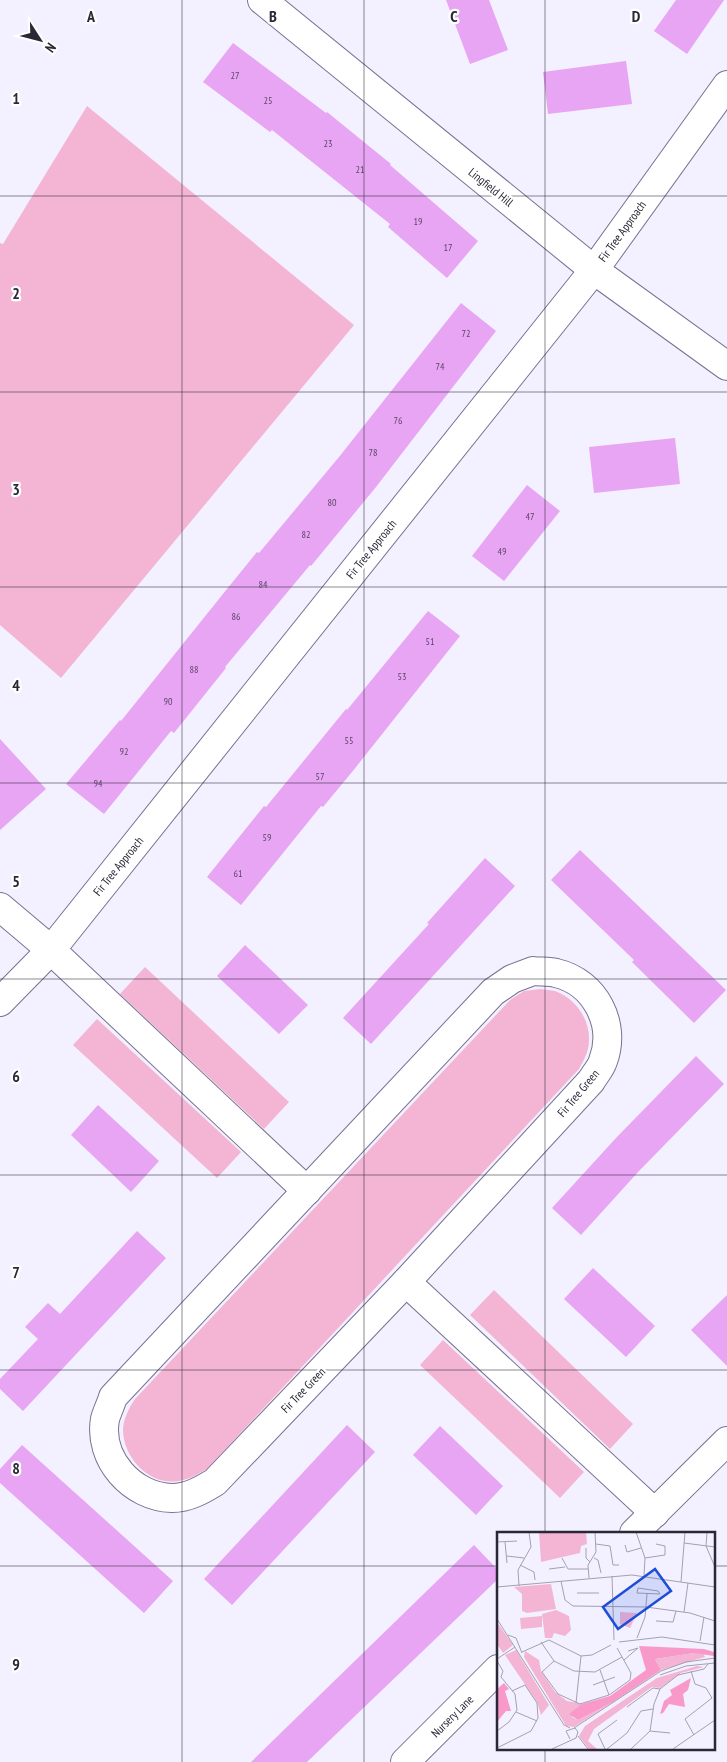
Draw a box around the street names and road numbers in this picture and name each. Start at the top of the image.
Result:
street label: Lingfield Hill [466,164,517,210]
street label: Fir Tree Approach [595,198,649,264]
street label: Fir Tree Approach [343,516,399,582]
street label: Fir Tree Approach [90,833,146,899]
street label: Fir Tree Green [554,1066,602,1120]
street label: Fir Tree Green [278,1364,328,1416]
street label: Nursery Lane [428,1692,476,1740]

